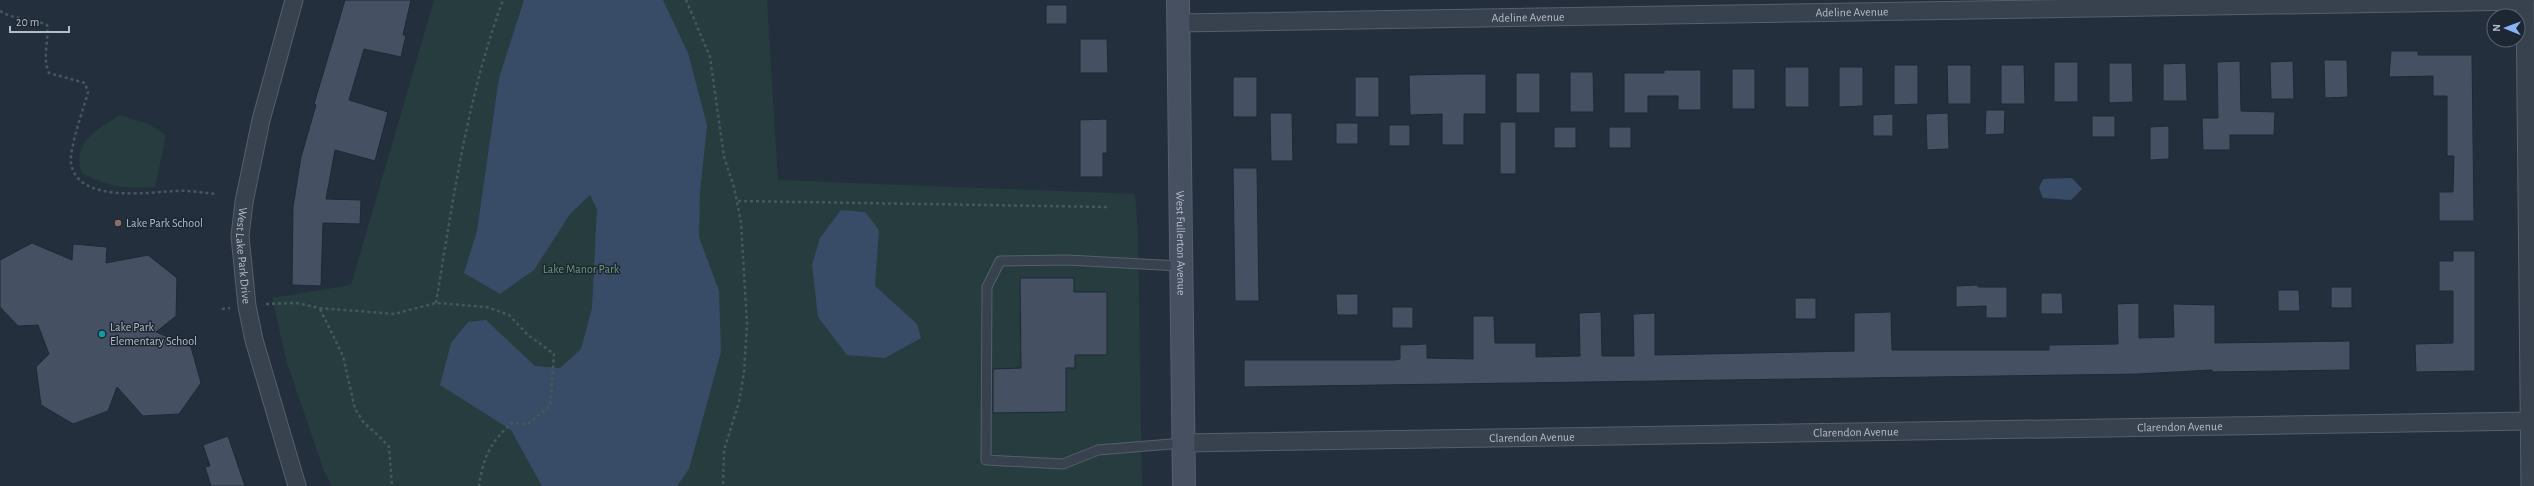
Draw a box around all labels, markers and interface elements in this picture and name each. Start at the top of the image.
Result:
street label: Adeline Avenue [1815,5,1889,19]
scale bar [10,8,69,34]
north arrow [2486,8,2526,48]
street label: Adeline Avenue [1491,11,1565,24]
text: 20 m [16,16,39,28]
text: N [2491,24,2502,32]
street label: West Fullerton Avenue [1174,190,1188,295]
street label: West Lake Park Drive [234,206,253,304]
place label: Lake Park School [126,217,203,229]
marker: Lake Park School [113,218,123,228]
park label: Lake Manor Park [543,263,620,275]
place label: Lake Park Elementary School [110,321,197,348]
marker: Lake Park Elementary School [97,329,107,339]
street label: Clarendon Avenue [2137,420,2223,433]
street label: Clarendon Avenue [1813,425,1899,439]
street label: Clarendon Avenue [1489,431,1575,444]

